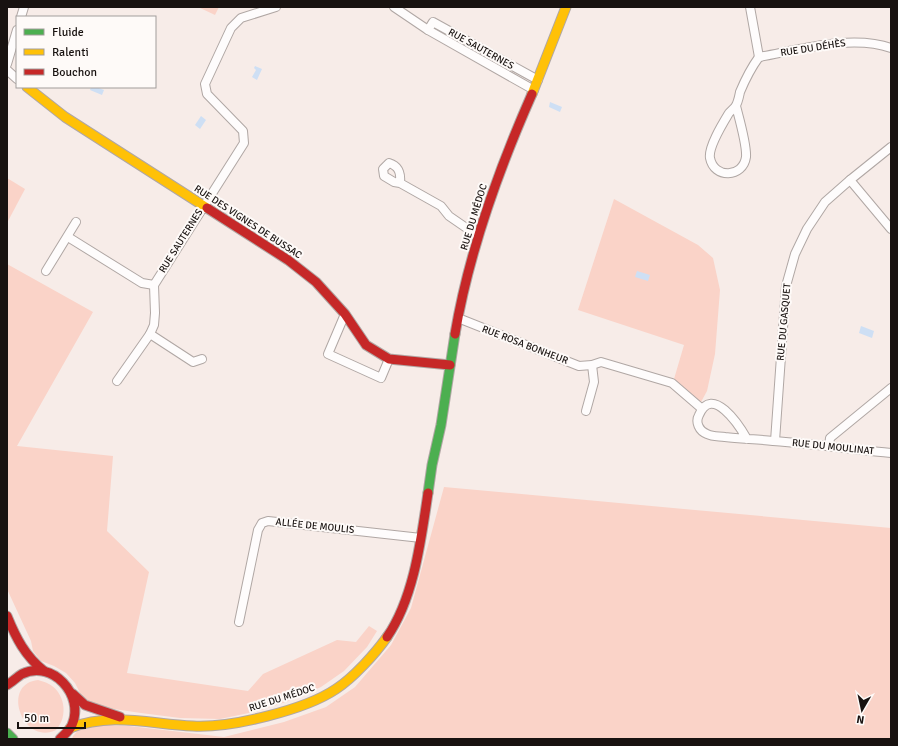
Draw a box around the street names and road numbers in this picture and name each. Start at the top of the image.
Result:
street label: RUE SAUTERNES [446,26,516,72]
street label: RUE DU DÉHÈS [779,36,847,59]
street label: RUE DU MÉDOC [457,182,490,252]
street label: RUE DES VIGNES DE BUSSAC [192,183,304,261]
street label: RUE SAUTERNES [157,206,206,275]
street label: RUE DU GASQUET [775,283,793,361]
street label: RUE ROSA BONHEUR [480,323,570,367]
street label: RUE DU MOULINAT [791,437,875,457]
street label: ALLÉE DE MOULIS [275,515,356,536]
street label: RUE DU MÉDOC [247,681,316,714]

